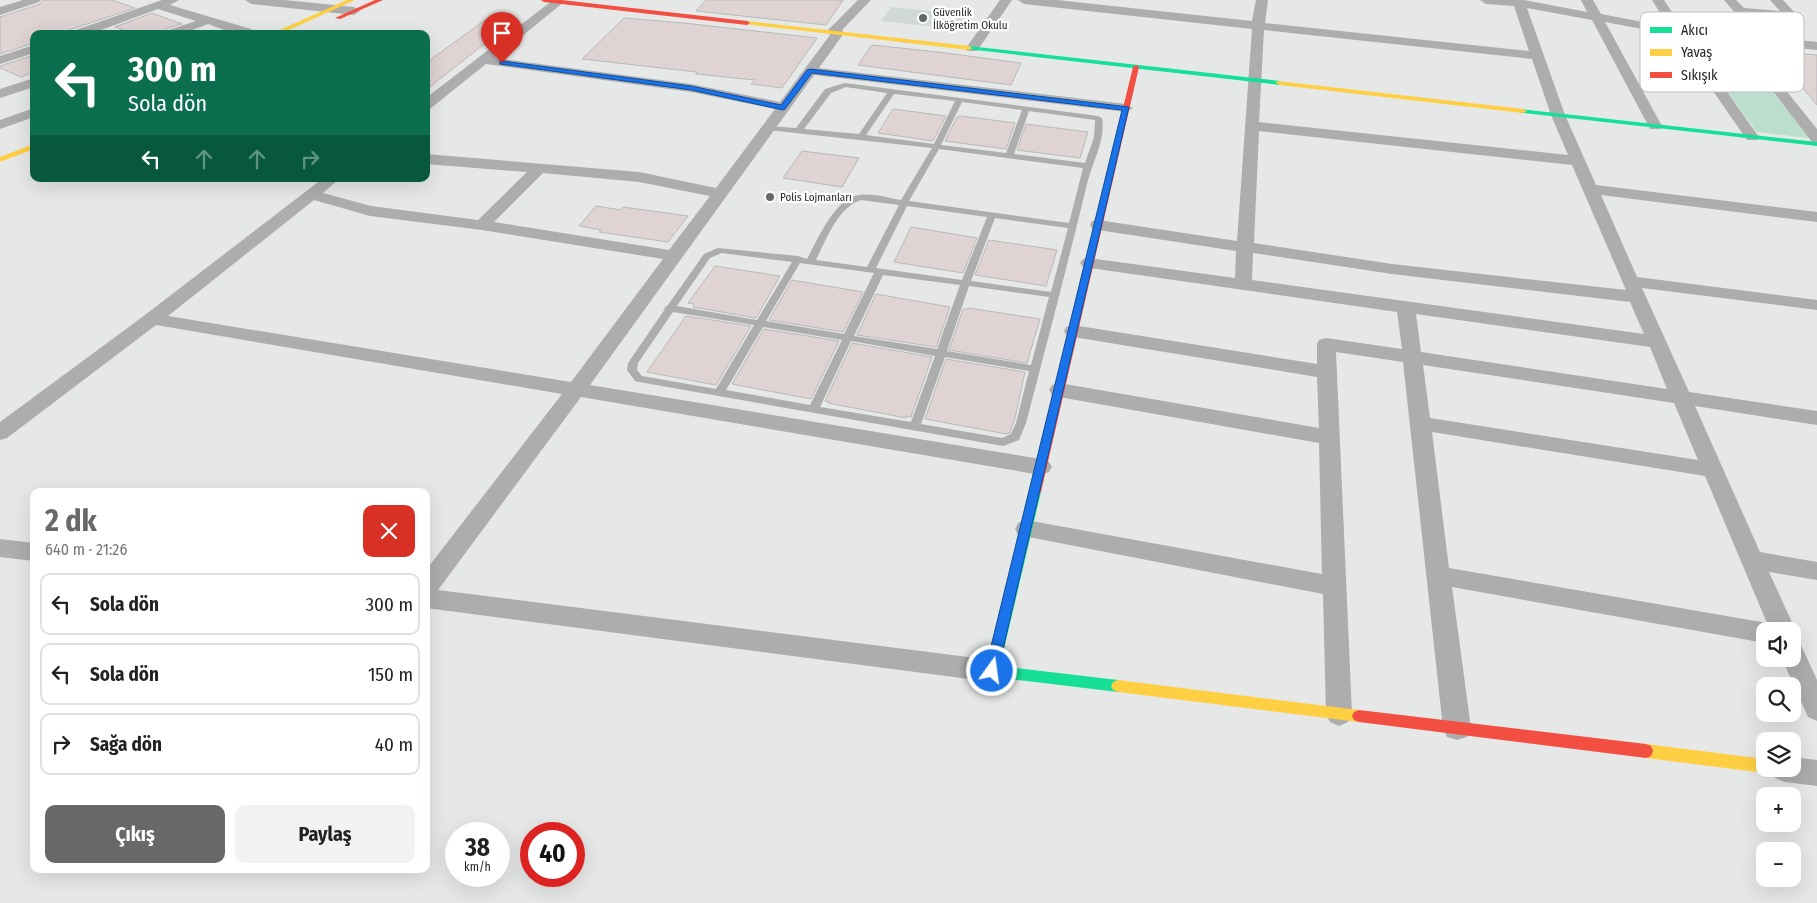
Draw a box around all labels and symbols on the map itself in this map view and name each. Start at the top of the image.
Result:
place label: Güvenlik İlköğretim Okulu [933,6,1008,32]
pin [481,12,523,63]
marker: Güvenlik İlköğretim Okulu [917,12,929,24]
legend [1640,12,1804,92]
text: Akıcı [1681,22,1708,39]
text: Yavaş [1681,44,1712,61]
text: Sıkışık [1681,67,1718,84]
marker: Polis Lojmanları [764,191,776,203]
place label: Polis Lojmanları [780,191,852,204]
position arrow [965,644,1017,696]
speed limit sign: 40 [520,822,585,887]

